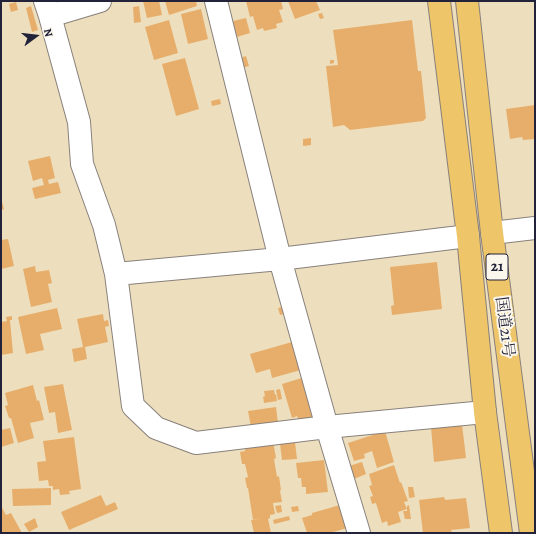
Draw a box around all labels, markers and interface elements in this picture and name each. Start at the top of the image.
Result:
north arrow [16,16,56,56]
text: N [40,27,56,39]
road number: 21 [486,254,508,280]
street label: 国道21号 [491,296,517,358]

